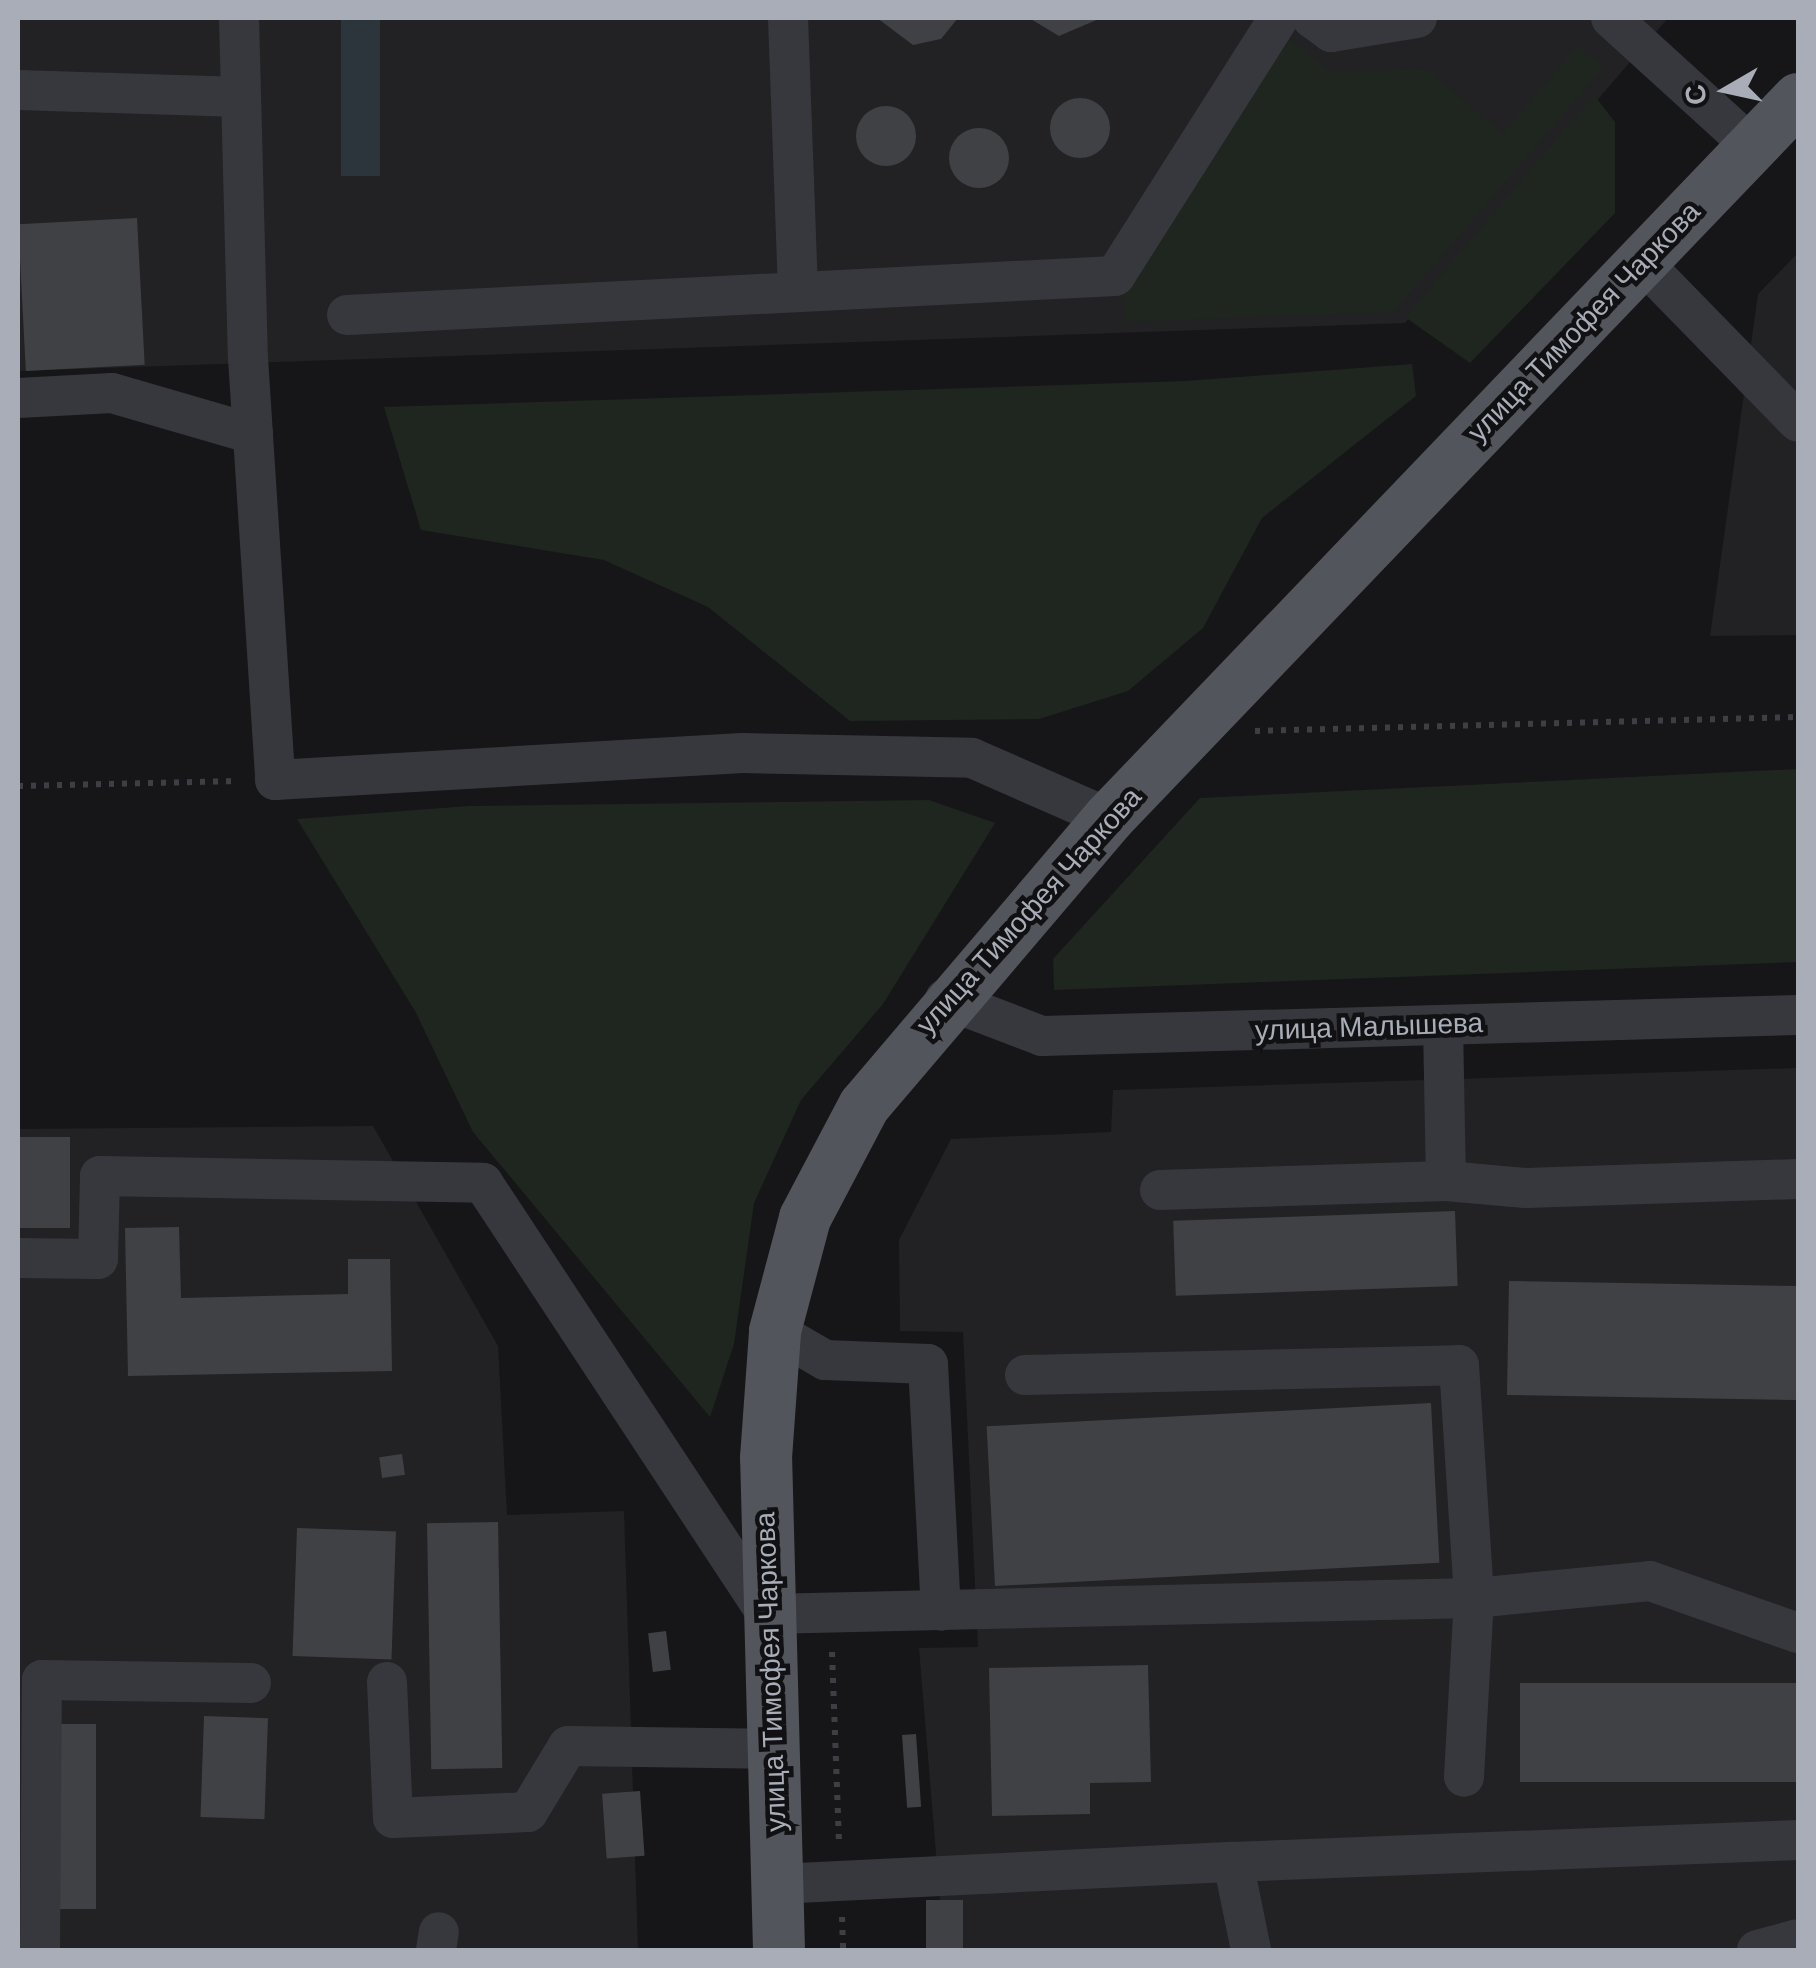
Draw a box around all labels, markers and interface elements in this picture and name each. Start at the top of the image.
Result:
north arrow [1676,40,1776,140]
text: С [1676,82,1716,108]
street label: улица Тимофея Чаркова [1461,195,1707,449]
street label: улица Тимофея Чаркова [909,781,1149,1041]
street label: улица Малышева [1254,1006,1484,1048]
street label: улица Тимофея Чаркова [749,1511,793,1833]

